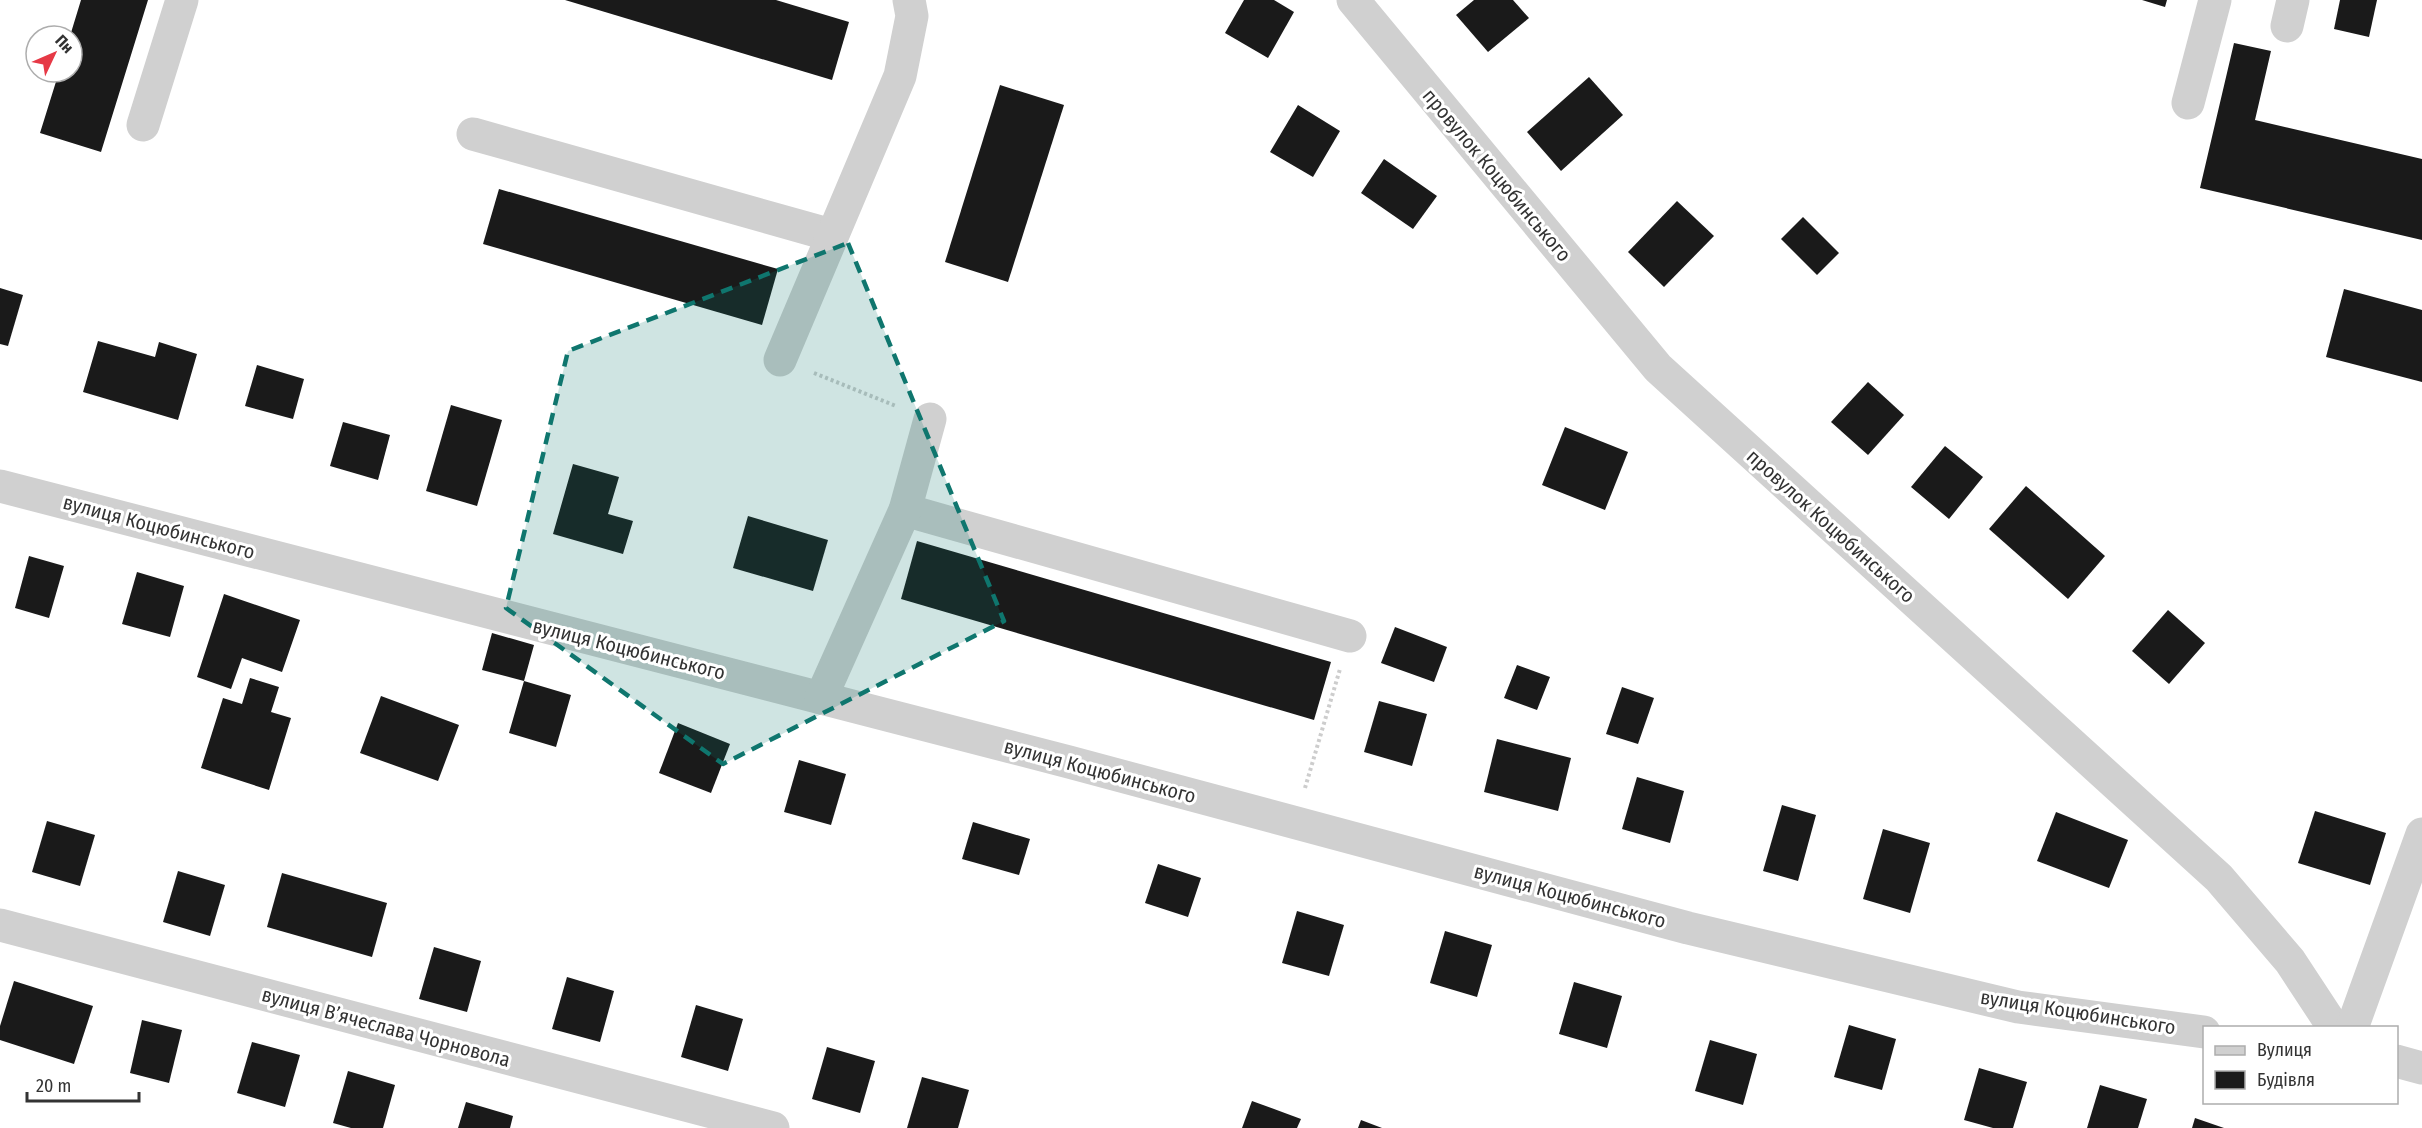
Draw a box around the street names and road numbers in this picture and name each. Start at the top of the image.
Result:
street label: провулок Коцюбинського [1418,84,1576,266]
street label: провулок Коцюбинського [1742,444,1920,608]
street label: вулиця Коцюбинського [61,490,257,564]
street label: вулиця Коцюбинського [530,613,728,685]
street label: вулиця Коцюбинського [1002,734,1198,808]
street label: вулиця Коцюбинського [1472,859,1668,933]
street label: вулиця Вʼячеслава Чорновола [259,982,513,1072]
street label: вулиця Коцюбинського [1979,985,2177,1039]

